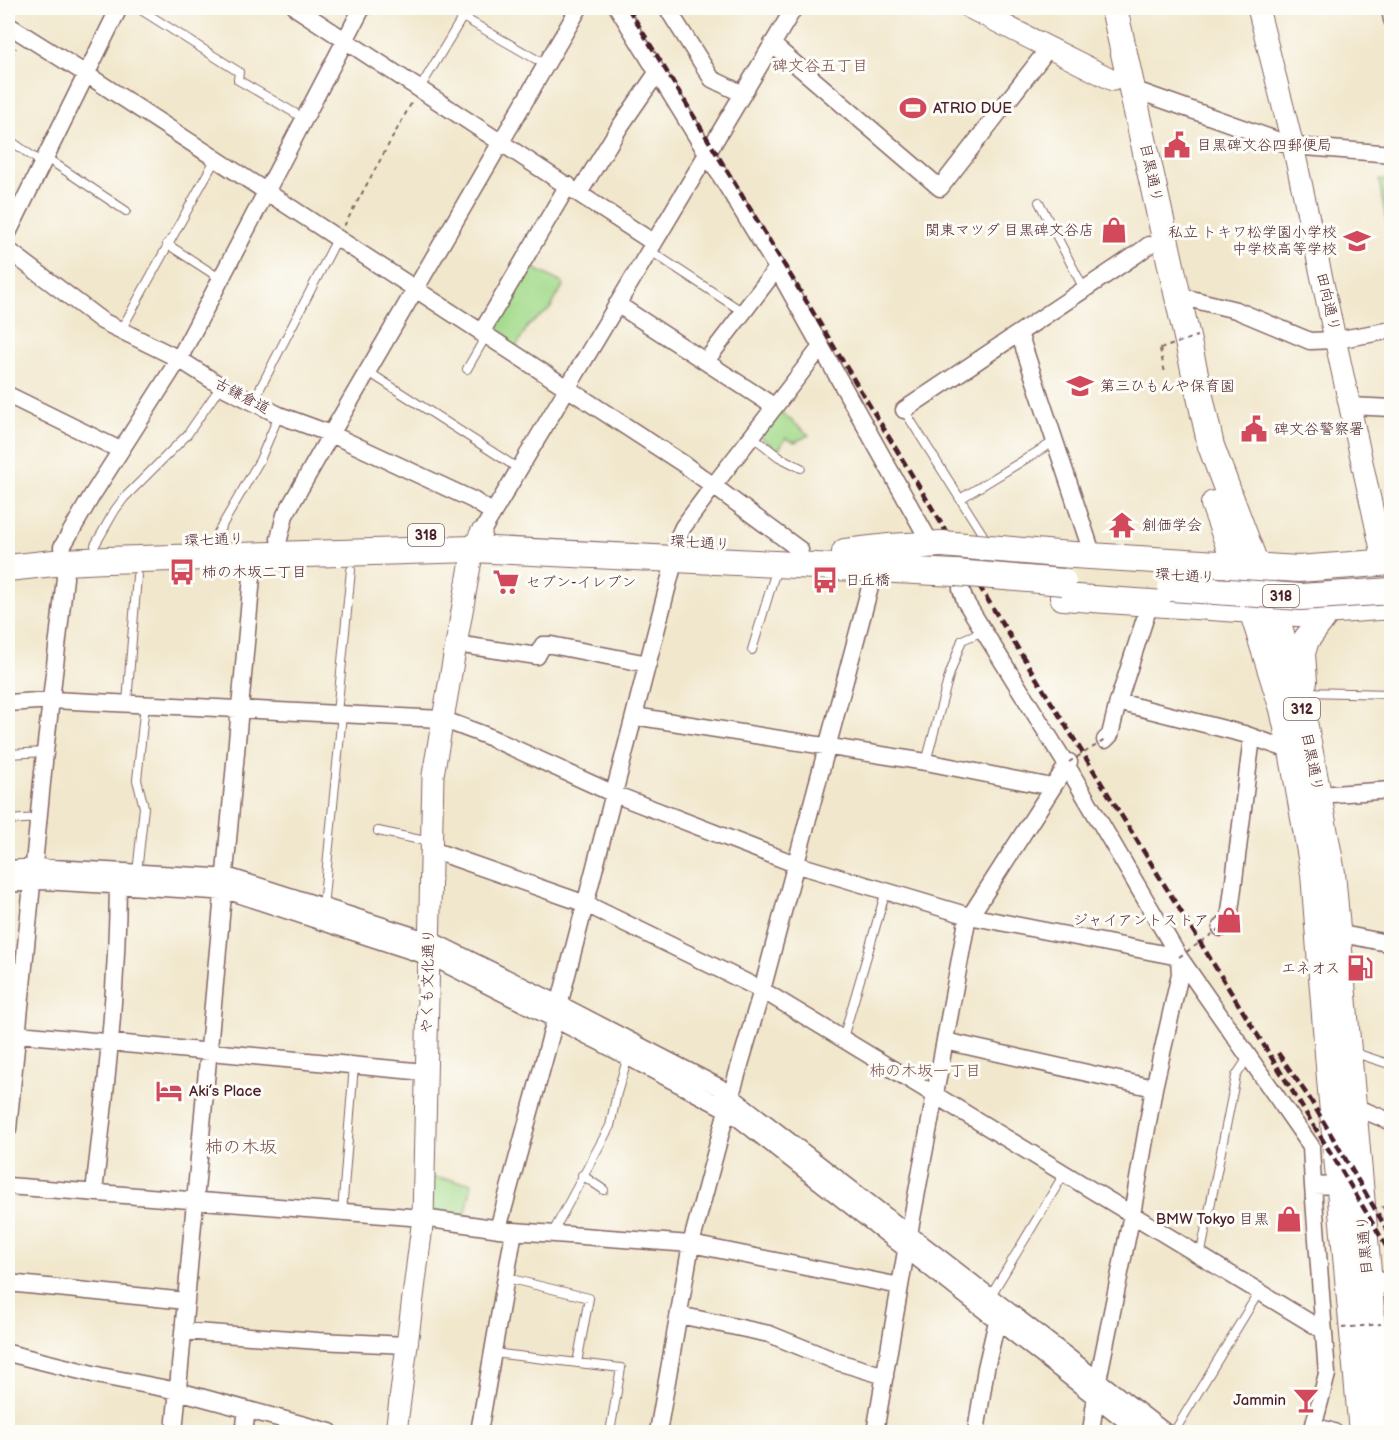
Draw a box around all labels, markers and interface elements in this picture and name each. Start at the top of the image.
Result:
district label: 碑文谷五丁目 [772,57,868,76]
sports icon: ATRIO DUE [898,93,928,123]
place label: ATRIO DUE [933,99,1012,118]
public building icon: 目黒碑文谷四郵便局 [1162,130,1192,160]
place label: 目黒碑文谷四郵便局 [1197,136,1332,155]
street label: 目黒通り [1135,142,1167,204]
shop icon: 関東マツダ 目黒碑文谷店 [1099,215,1129,245]
place label: 関東マツダ 目黒碑文谷店 [925,221,1094,240]
place label: 私立 トキワ松学園小学校 中学校高等学校 [1168,223,1337,259]
school or university icon: 私立 トキワ松学園小学校 中学校高等学校 [1342,226,1372,256]
street label: 田向通り [1312,271,1344,333]
school or university icon: 第三ひもんや保育園 [1065,371,1095,401]
street label: 古鎌倉道 [211,374,273,418]
place label: 第三ひもんや保育園 [1100,377,1235,396]
public building icon: 碑文谷警察署 [1239,414,1269,444]
place label: 碑文谷警察署 [1274,420,1364,439]
temple icon: 創価学会 [1107,510,1137,540]
place label: 創価学会 [1142,516,1202,535]
road number: 318 [408,524,444,546]
street label: 環七通り [184,529,244,551]
street label: 環七通り [669,531,731,555]
bus stop icon: 柿の木坂二丁目 [167,557,197,587]
place label: 柿の木坂二丁目 [202,563,307,582]
street label: 環七通り [1154,564,1216,588]
bus stop icon: 日丘橋 [810,565,840,595]
supermarket icon: セブン-イレブン [491,567,521,597]
place label: 日丘橋 [845,571,890,590]
place label: セブン-イレブン [526,573,637,592]
road number: 318 [1263,585,1299,607]
road number: 312 [1284,698,1320,720]
street label: 目黒通り [1297,731,1327,793]
shop icon: ジャイアントストア [1214,905,1244,935]
place label: ジャイアントストア [1073,911,1209,930]
street label: やくも文化通り [418,928,438,1034]
fuel station icon: エネオス [1345,953,1375,983]
place label: エネオス [1281,959,1340,978]
district label: 柿の木坂一丁目 [869,1062,981,1081]
hotel icon: Aki’s Place [154,1076,184,1106]
place label: Aki’s Place [189,1082,261,1101]
district label: 柿の木坂 [205,1137,277,1158]
shop icon: BMW Tokyo 目黒 [1274,1204,1304,1234]
place label: BMW Tokyo 目黒 [1156,1210,1269,1229]
street label: 目黒通り [1353,1214,1377,1276]
bar icon: Jammin [1291,1385,1321,1415]
place label: Jammin [1233,1391,1286,1410]

